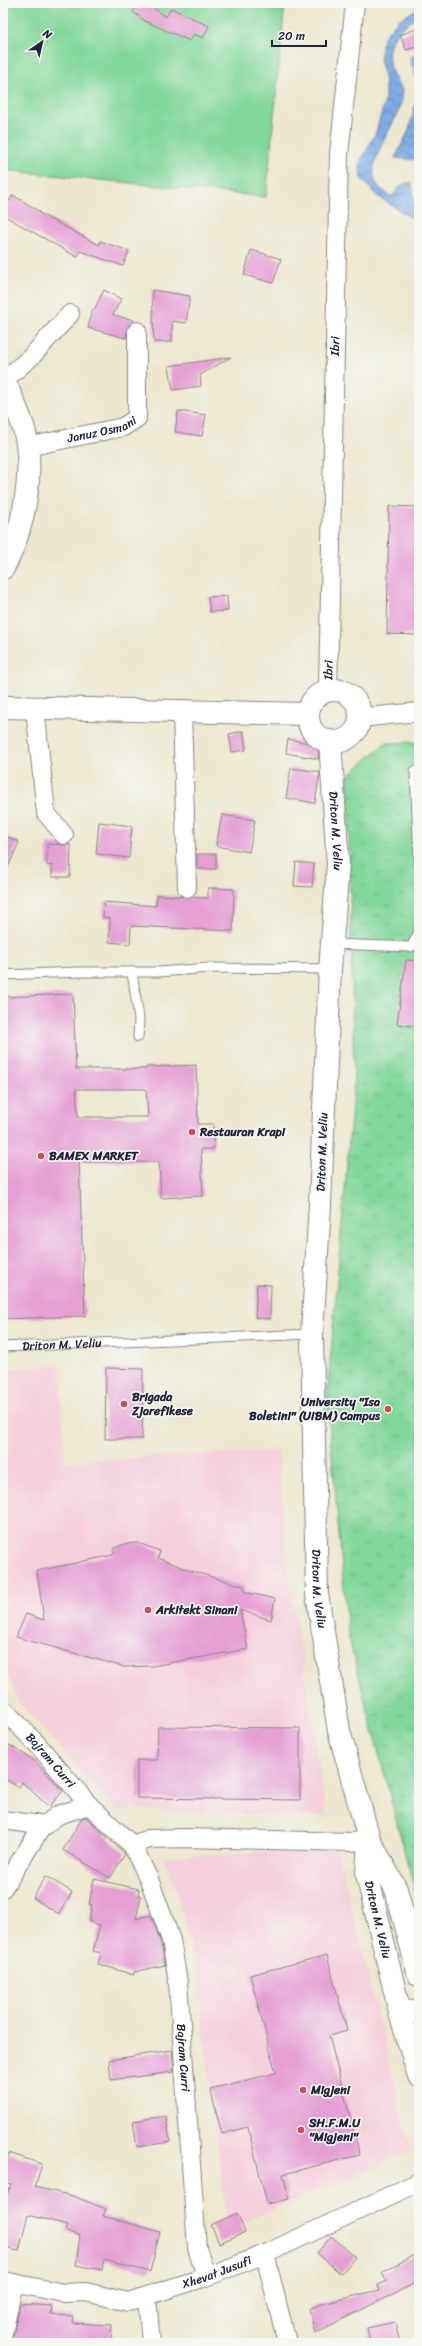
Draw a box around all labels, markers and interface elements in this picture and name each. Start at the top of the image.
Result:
north arrow [22,22,62,62]
scale bar [272,22,326,48]
text: N [38,24,56,44]
text: 20 m [278,25,305,47]
street label: Ibri [324,335,346,357]
street label: Januz Osmani [64,410,142,450]
street label: Ibri [317,659,340,681]
street label: Driton M. Veliu [322,790,349,872]
street label: Driton M. Veliu [310,1111,334,1192]
place label: Restauran Krapi [199,1121,286,1143]
marker: Restauran Krapi [187,1127,197,1137]
place label: BAMEX MARKET [49,1145,139,1167]
marker: BAMEX MARKET [36,1151,46,1161]
street label: Driton M. Veliu [22,1332,103,1357]
place label: Brigada Zjarefikese [131,1386,194,1422]
place label: University "Isa Boletini" (UIBM) Campus [249,1391,381,1427]
marker: Brigada Zjarefikese [119,1399,129,1409]
marker: University "Isa Boletini" (UIBM) Campus [383,1404,393,1414]
street label: Driton M. Veliu [305,1549,333,1631]
place label: Arkitekt Sinani [155,1599,238,1621]
marker: Arkitekt Sinani [143,1605,153,1615]
street label: Bajram Curri [20,1727,82,1794]
street label: Driton M. Veliu [358,1878,398,1961]
street label: Bajram Curri [170,2023,197,2093]
place label: Migjeni [310,2079,351,2101]
marker: Migjeni [298,2085,308,2095]
place label: SH.F.M.U "Migjeni" [308,2112,361,2148]
marker: SH.F.M.U "Migjeni" [296,2125,306,2135]
street label: Xhevat Jusufi [178,2249,256,2295]

